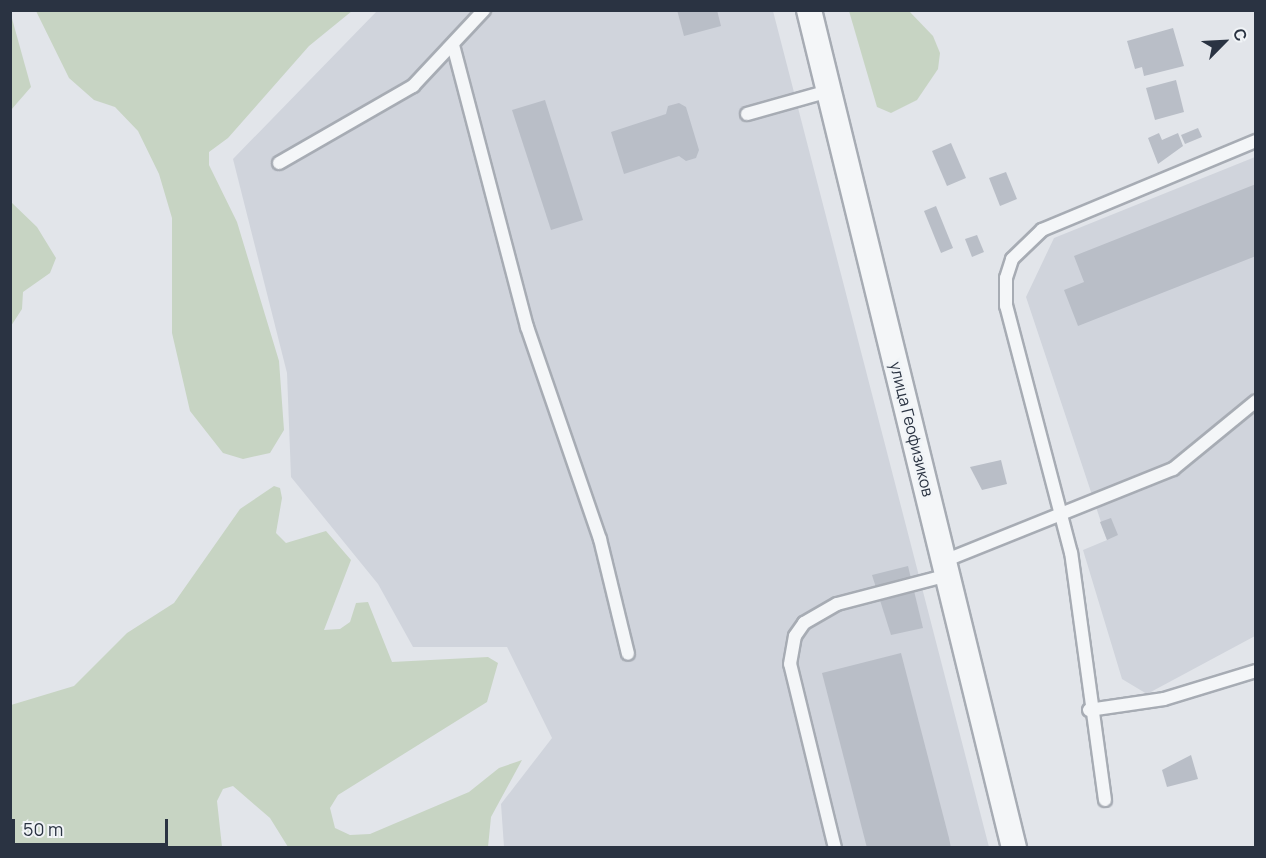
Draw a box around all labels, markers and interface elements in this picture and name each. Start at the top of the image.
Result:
north arrow [1194,12,1254,72]
text: С [1228,25,1253,45]
street label: улица Геофизиков [886,360,938,498]
scale bar [15,807,171,845]
text: 50 m [23,817,63,841]

